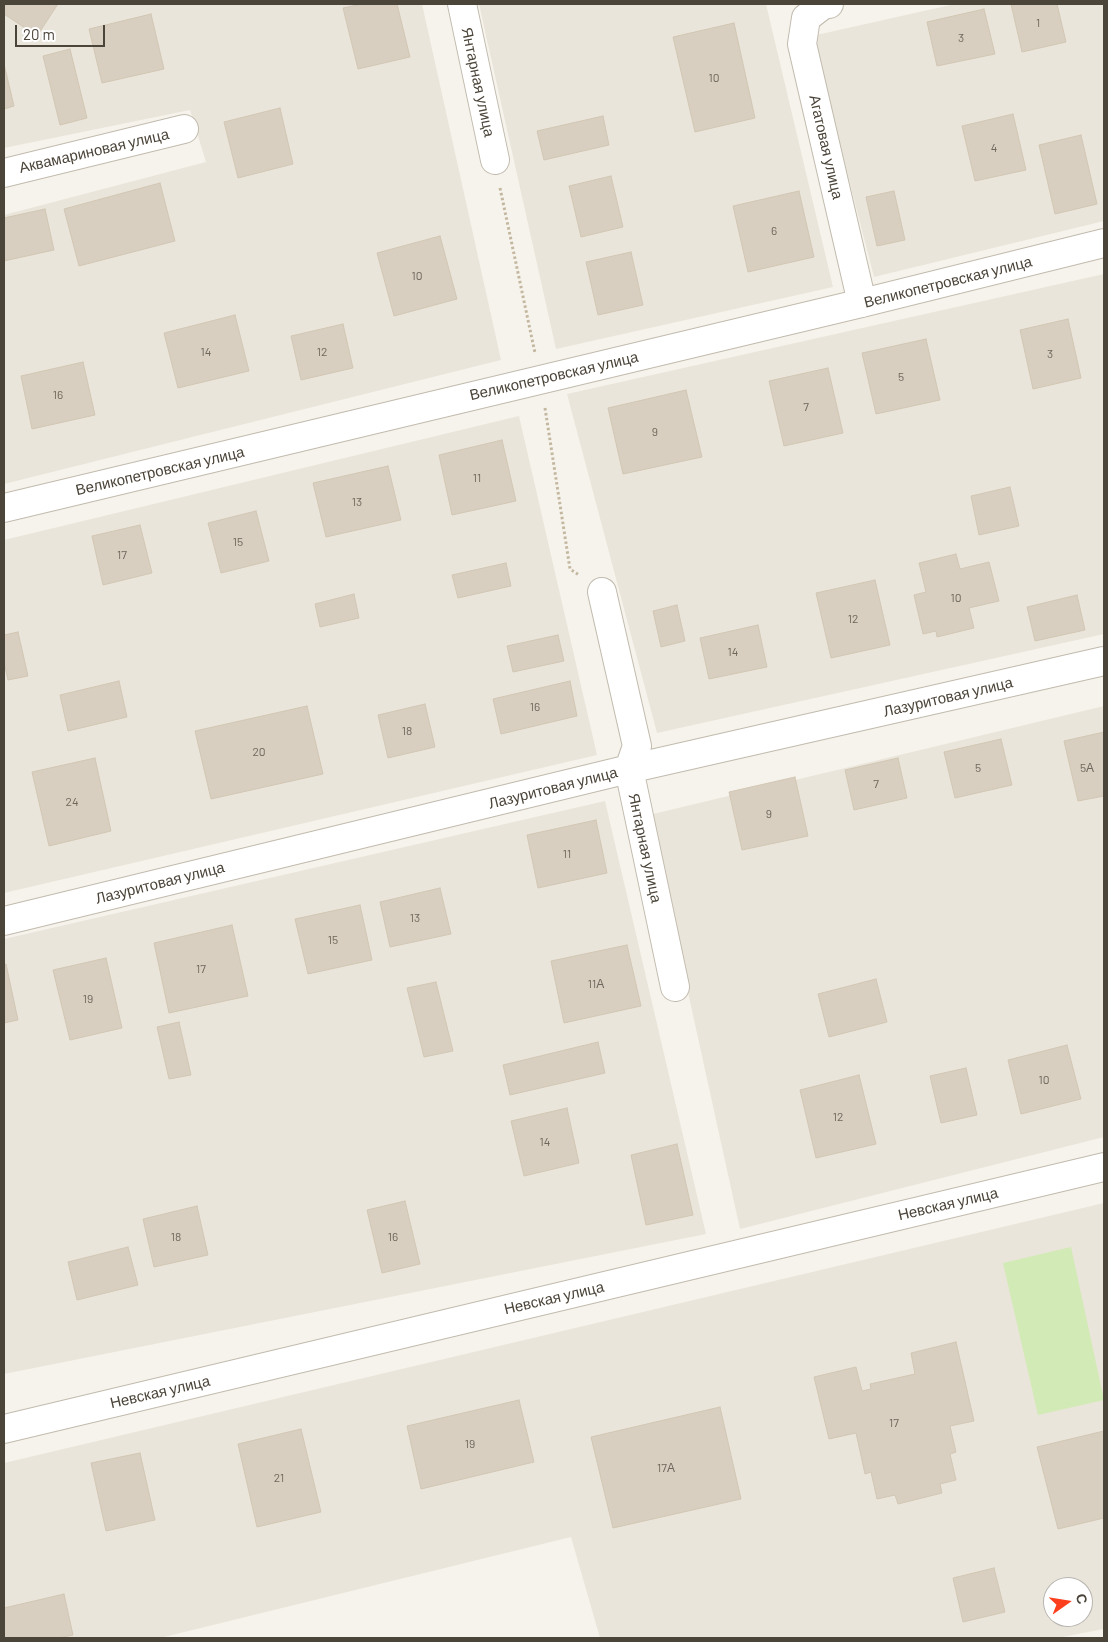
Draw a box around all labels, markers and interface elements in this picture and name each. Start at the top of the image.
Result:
scale bar [18,15,108,47]
house number: 1 [1036,16,1040,30]
text: 20 m [23,25,55,43]
street label: Янтарная улица [458,26,498,138]
house number: 3 [958,31,964,45]
house number: 10 [709,71,719,85]
street label: Агатовая улица [805,93,847,201]
street label: Аквамариновая улица [17,125,171,177]
house number: 4 [991,141,997,155]
house number: 6 [771,224,777,238]
street label: Великопетровская улица [862,252,1034,312]
house number: 10 [412,269,422,283]
house number: 14 [201,345,211,359]
house number: 12 [317,345,327,359]
house number: 3 [1047,347,1053,361]
street label: Великопетровская улица [468,348,640,404]
house number: 5 [898,370,904,384]
house number: 16 [53,388,63,402]
house number: 7 [803,400,809,414]
house number: 9 [652,425,658,439]
street label: Великопетровская улица [74,443,246,499]
house number: 11 [473,471,481,485]
house number: 13 [352,495,362,509]
house number: 15 [233,535,243,549]
house number: 17 [117,548,127,562]
house number: 10 [951,591,961,605]
house number: 12 [848,612,858,626]
house number: 14 [728,645,738,659]
street label: Лазуритовая улица [882,673,1014,721]
house number: 16 [530,700,540,714]
house number: 18 [402,724,412,738]
house number: 20 [252,745,266,759]
house number: 5 [975,761,981,775]
house number: 5А [1080,761,1094,775]
street label: Лазуритовая улица [487,763,619,813]
house number: 7 [873,777,879,791]
street label: Янтарная улица [625,792,665,904]
house number: 24 [65,795,79,809]
house number: 9 [766,807,772,821]
house number: 11 [563,847,571,861]
street label: Лазуритовая улица [94,858,226,908]
house number: 13 [410,911,420,925]
house number: 15 [328,933,338,947]
house number: 17 [196,962,206,976]
house number: 11А [588,977,604,991]
house number: 19 [83,992,93,1006]
house number: 10 [1039,1073,1049,1087]
house number: 12 [833,1110,843,1124]
house number: 14 [540,1135,550,1149]
street label: Невская улица [896,1184,1000,1224]
house number: 18 [171,1230,181,1244]
house number: 16 [388,1230,398,1244]
street label: Невская улица [502,1278,606,1318]
street label: Невская улица [108,1372,212,1412]
house number: 17 [889,1416,899,1430]
house number: 19 [465,1437,475,1451]
house number: 17А [657,1461,675,1475]
house number: 21 [274,1471,284,1485]
north arrow [1043,1577,1093,1627]
text: С [1073,1592,1092,1606]

